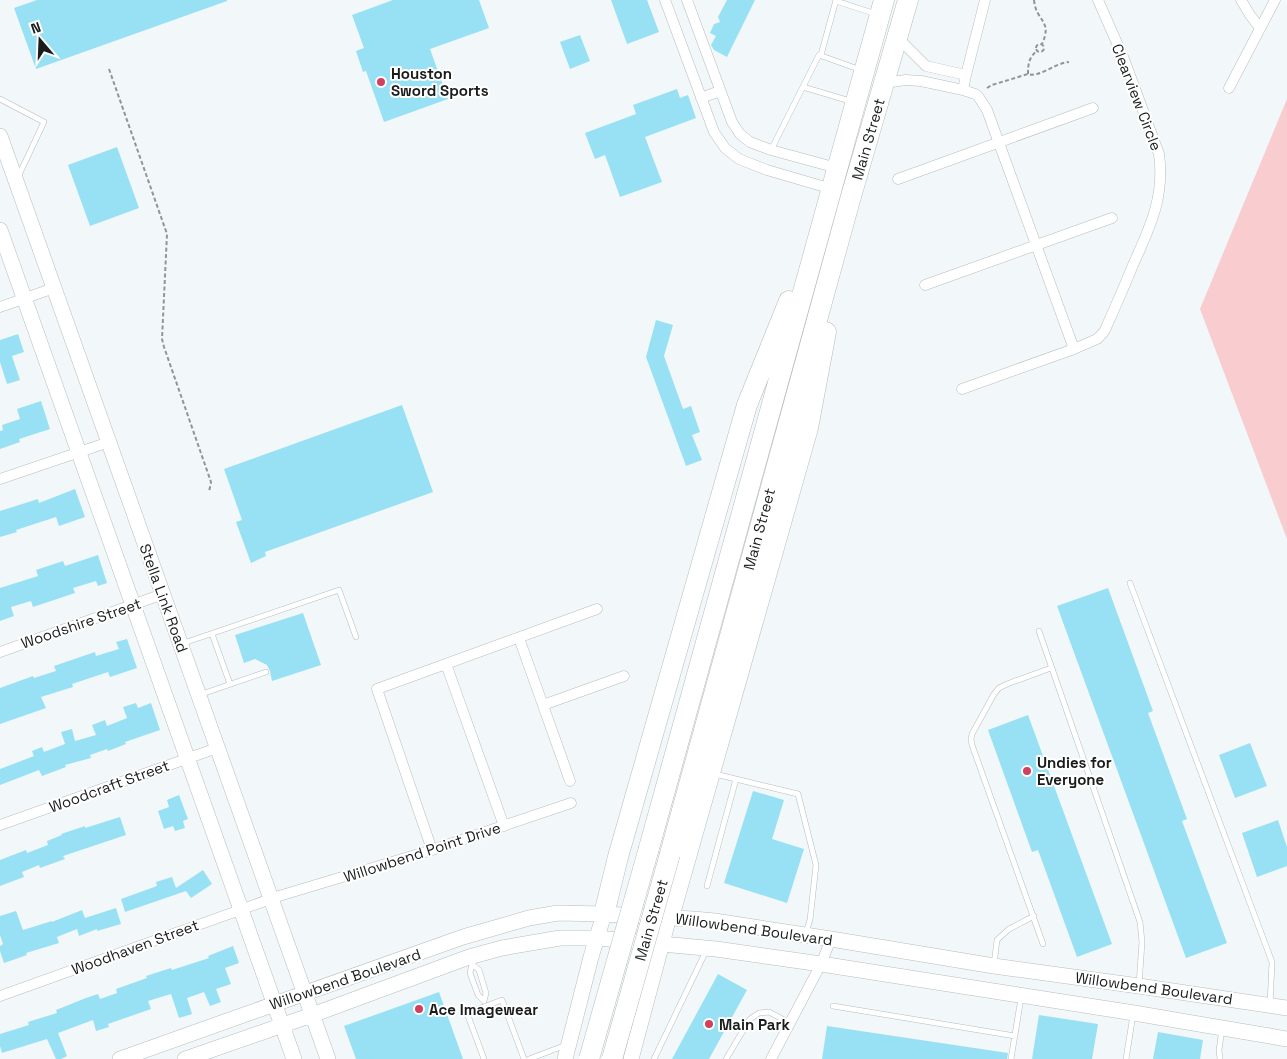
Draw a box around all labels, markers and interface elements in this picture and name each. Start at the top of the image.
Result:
north arrow [15,15,65,65]
text: N [28,18,43,38]
street label: Clearview Circle [1108,41,1166,153]
place label: Houston Sword Sports [391,64,489,100]
marker: Houston Sword Sports [375,76,387,88]
street label: Main Street [847,96,889,182]
street label: Main Street [739,486,779,572]
street label: Stella Link Road [136,541,192,655]
street label: Woodshire Street [18,594,144,652]
place label: Undies for Everyone [1037,753,1112,789]
street label: Woodcraft Street [46,755,172,817]
marker: Undies for Everyone [1021,765,1033,777]
street label: Willowbend Point Drive [341,818,503,886]
street label: Main Street [630,877,672,963]
street label: Willowbend Boulevard [674,909,834,949]
street label: Woodhaven Street [69,915,201,979]
street label: Willowbend Boulevard [267,944,423,1014]
street label: Willowbend Boulevard [1074,968,1234,1008]
place label: Ace Imagewear [429,1000,538,1019]
marker: Ace Imagewear [413,1003,425,1015]
place label: Main Park [719,1015,790,1034]
marker: Main Park [703,1018,715,1030]

